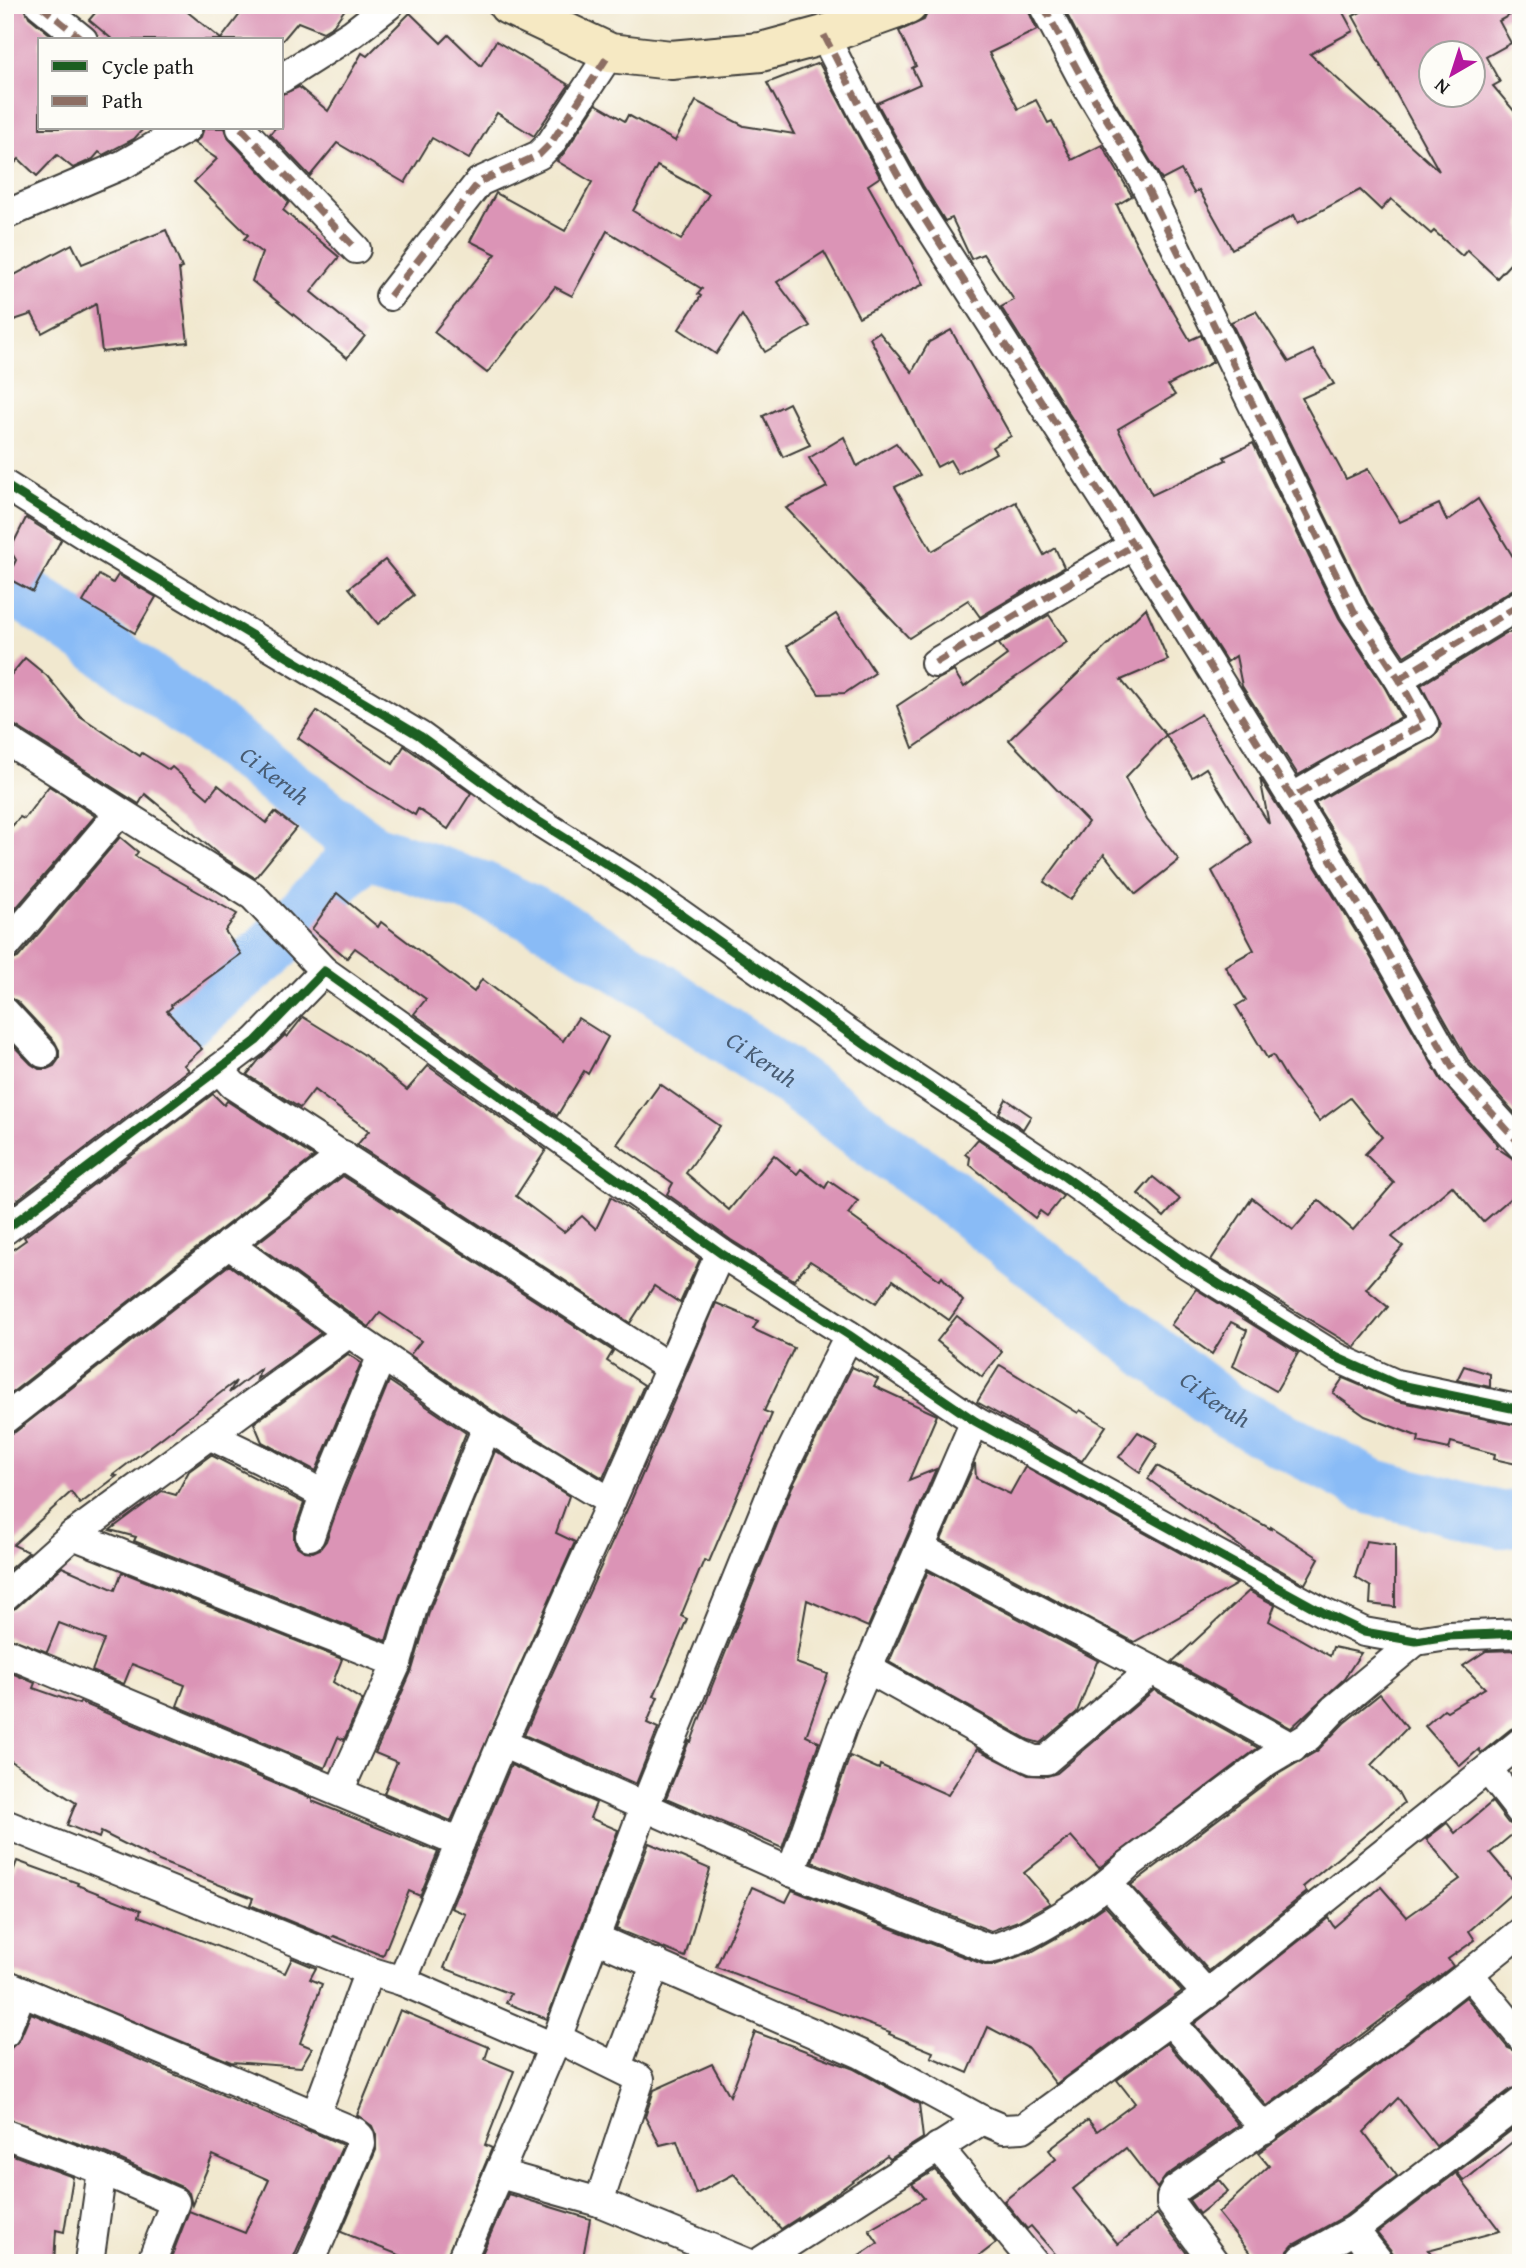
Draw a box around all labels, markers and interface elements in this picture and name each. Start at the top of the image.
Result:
legend [38,38,284,130]
north arrow [1418,38,1488,108]
text: Cycle path [102,51,194,82]
text: N [1427,72,1455,102]
text: Path [102,85,143,116]
water label: Ci Keruh [233,737,317,813]
water label: Ci Keruh [719,1022,804,1096]
water label: Ci Keruh [1173,1362,1256,1437]

